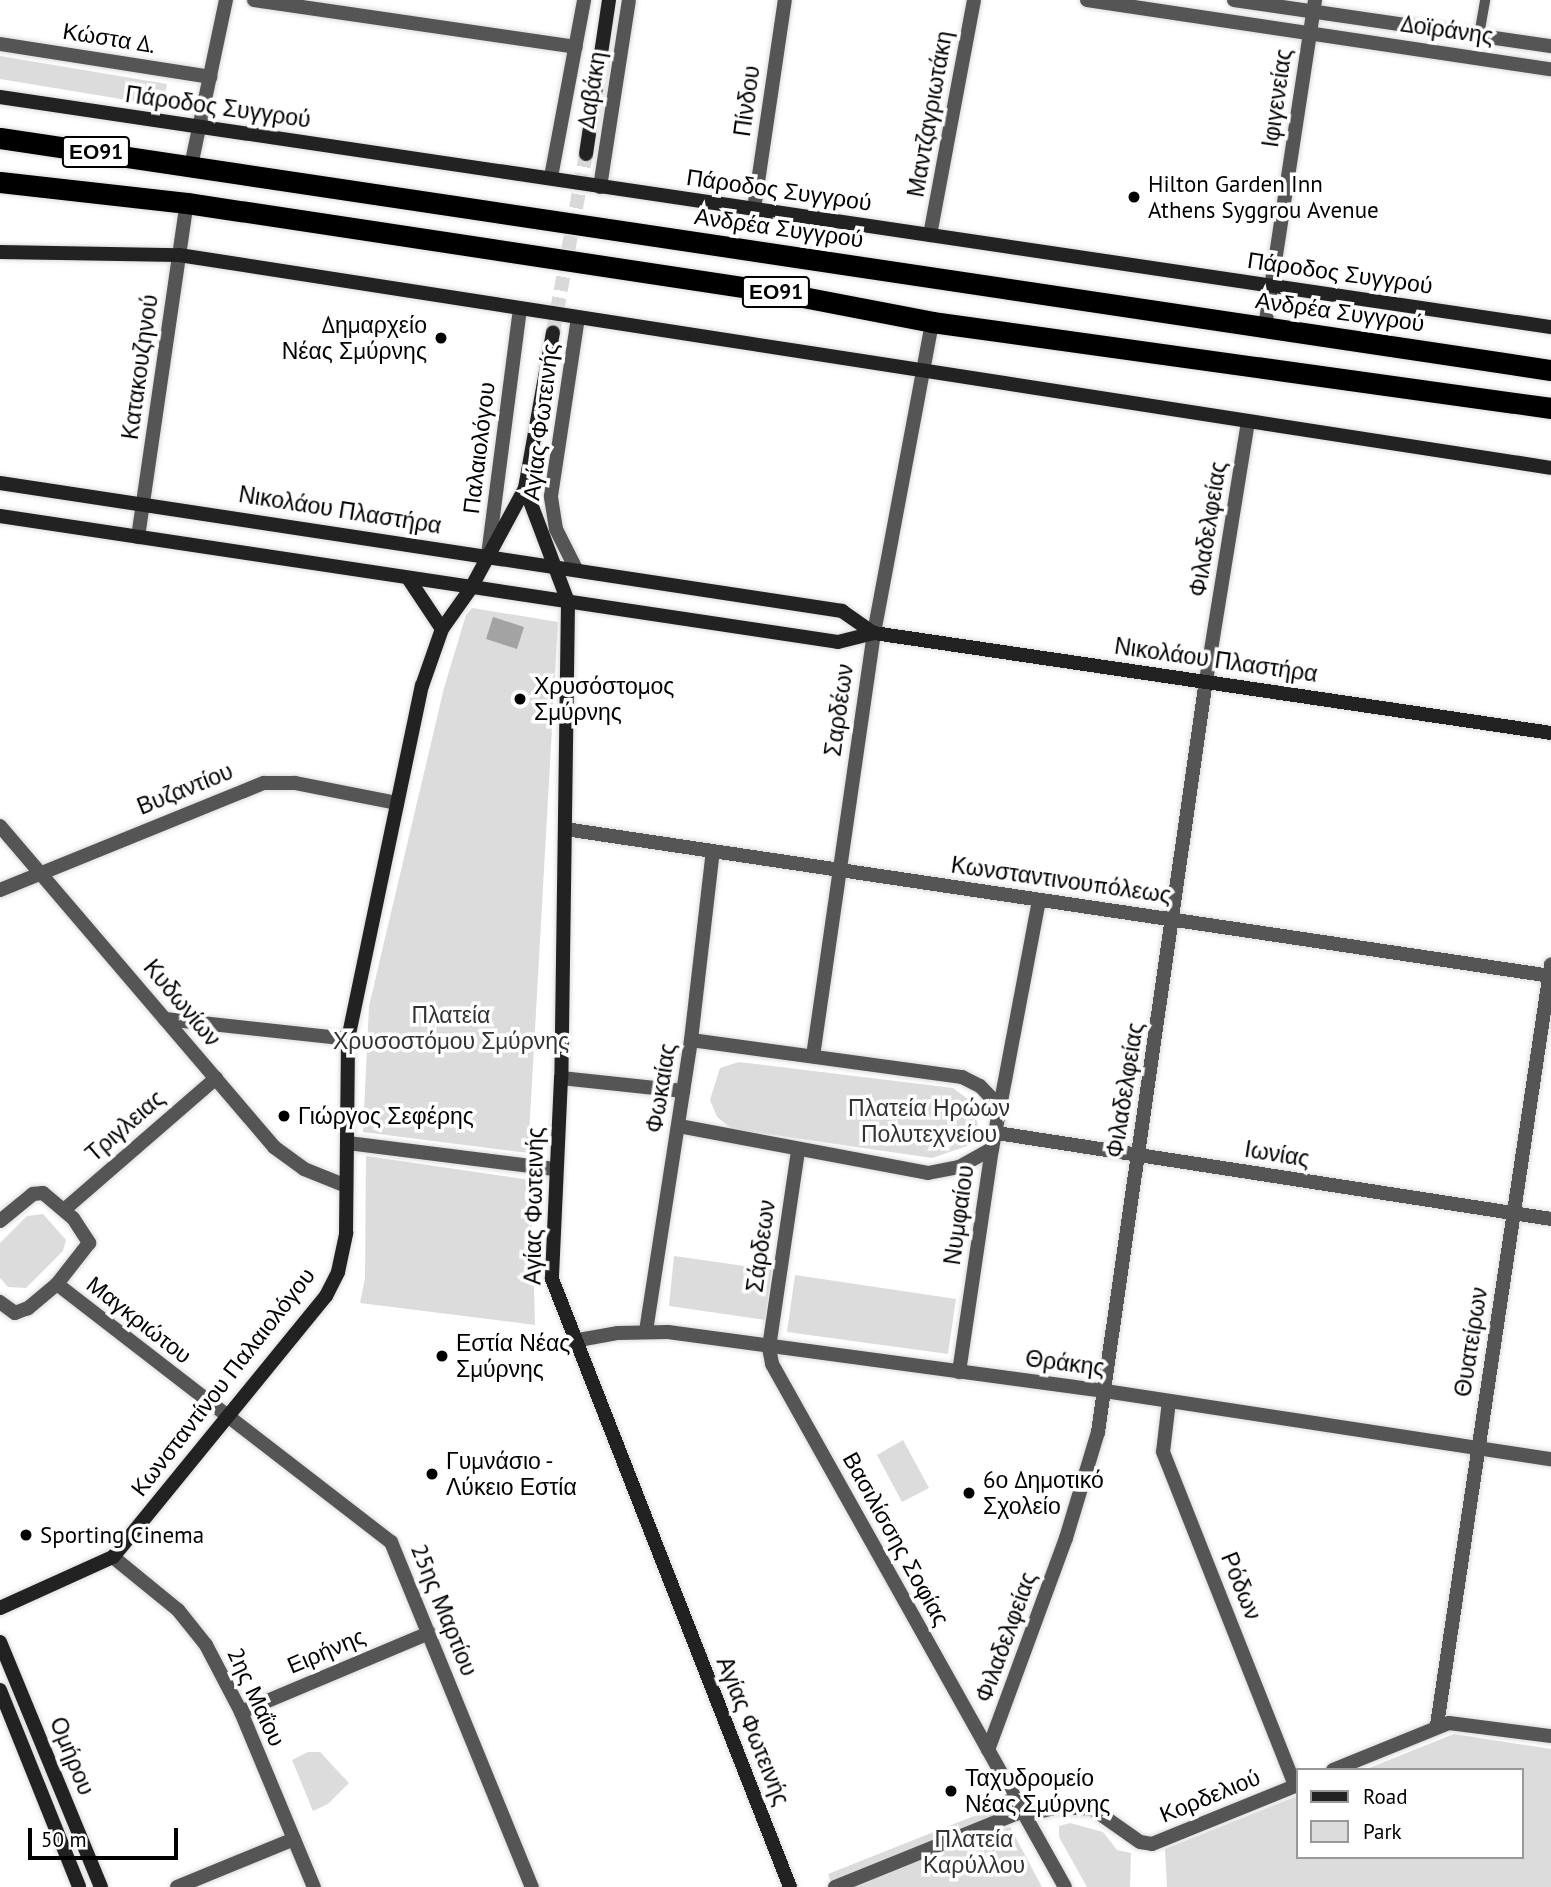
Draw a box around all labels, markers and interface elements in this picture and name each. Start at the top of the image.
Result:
street label: Δοϊράνης [1399,10,1495,50]
street label: Κώστα Δ. [61,17,157,59]
street label: Μαντζαγριωτάκη [902,29,958,199]
street label: Ιφιγενείας [1256,47,1298,149]
street label: Δαβάκη [572,50,612,130]
street label: Πίνδου [728,64,766,138]
street label: Πάροδος Συγγρού [124,80,312,134]
road number: ΕΟ91 [61,134,131,170]
street label: Πάροδος Συγγρού [685,163,873,217]
place label: Hilton Garden Inn Athens Syggrou Avenue [1148,170,1379,224]
marker: Hilton Garden Inn Athens Syggrou Avenue [1126,189,1142,205]
street label: Ανδρέα Συγγρού [693,202,865,254]
street label: Πάροδος Συγγρού [1246,246,1434,300]
road number: ΕΟ91 [741,274,811,310]
street label: Ανδρέα Συγγρού [1254,286,1426,338]
street label: Κατακουζηνού [116,293,164,441]
place label: Δημαρχείο Νέας Σμύρνης [282,311,427,365]
marker: Δημαρχείο Νέας Σμύρνης [433,330,449,346]
street label: Αγίας Φωτεινής [518,342,564,502]
street label: Παλαιολόγου [457,380,501,516]
street label: Φιλαδελφείας [1184,459,1232,599]
street label: Νικολάου Πλαστήρα [237,480,443,540]
street label: Νικολάου Πλαστήρα [1113,632,1319,688]
street label: Σαρδέων [819,662,859,758]
place label: Χρυσόστομος Σμύρνης [534,672,674,726]
marker: Χρυσόστομος Σμύρνης [512,691,528,707]
street label: Βυζαντίου [133,757,237,821]
street label: Κωνσταντινουπόλεως [949,851,1173,909]
street label: Κυδωνίων [138,954,226,1052]
park label: Πλατεία Χρυσοστόμου Σμύρνης [333,1001,569,1055]
street label: Φιλαδελφείας [1101,1020,1149,1160]
street label: Φωκαίας [640,1041,682,1135]
street label: Τριγλειας [80,1084,170,1168]
park label: Πλατεία Ηρώων Πολυτεχνείου [848,1094,1010,1148]
place label: Γιώργος Σεφέρης [298,1102,474,1130]
marker: Γιώργος Σεφέρης [276,1108,292,1124]
street label: Αγίας Φωτεινής [519,1127,549,1285]
street label: Ιωνίας [1243,1135,1311,1173]
street label: Νυμφαίου [938,1163,980,1267]
street label: Σάρδεων [741,1198,781,1294]
street label: Κωνσταντίνου Παλαιολόγου [125,1262,321,1502]
street label: Μαγκριώτου [81,1271,197,1369]
street label: Θυατείρων [1449,1285,1493,1399]
place label: Εστία Νέας Σμύρνης [456,1329,570,1383]
street label: Θράκης [1024,1344,1106,1382]
marker: Εστία Νέας Σμύρνης [434,1348,450,1364]
place label: Γυμνάσιο - Λύκειο Εστία [446,1447,577,1501]
street label: Βασιλίσσης Σοφίας [837,1447,955,1631]
marker: Γυμνάσιο - Λύκειο Εστία [424,1466,440,1482]
place label: 6ο Δημοτικό Σχολείο [983,1466,1104,1520]
marker: 6ο Δημοτικό Σχολείο [961,1485,977,1501]
place label: Sporting Cinema [40,1521,204,1549]
marker: Sporting Cinema [18,1527,34,1543]
street label: 25ης Μαρτίου [405,1540,483,1680]
street label: Ρόδων [1215,1548,1267,1624]
street label: Φιλαδελφείας [970,1568,1042,1706]
street label: Ειρήνης [283,1622,369,1680]
street label: 2ης Μαΐου [221,1643,291,1751]
street label: Αγίας Φωτεινής [711,1653,795,1809]
street label: Ομήρου [44,1713,100,1799]
street label: Κορδελιού [1156,1763,1264,1829]
place label: Ταχυδρομείο Νέας Σμύρνης [965,1764,1110,1818]
legend [1296,1768,1523,1859]
marker: Ταχυδρομείο Νέας Σμύρνης [943,1783,959,1799]
text: Road [1363,1783,1407,1810]
scale bar [32,1814,182,1858]
text: Park [1363,1818,1402,1845]
park label: Πλατεία Καρύλλου [923,1825,1025,1879]
text: 50 m [41,1826,87,1853]

